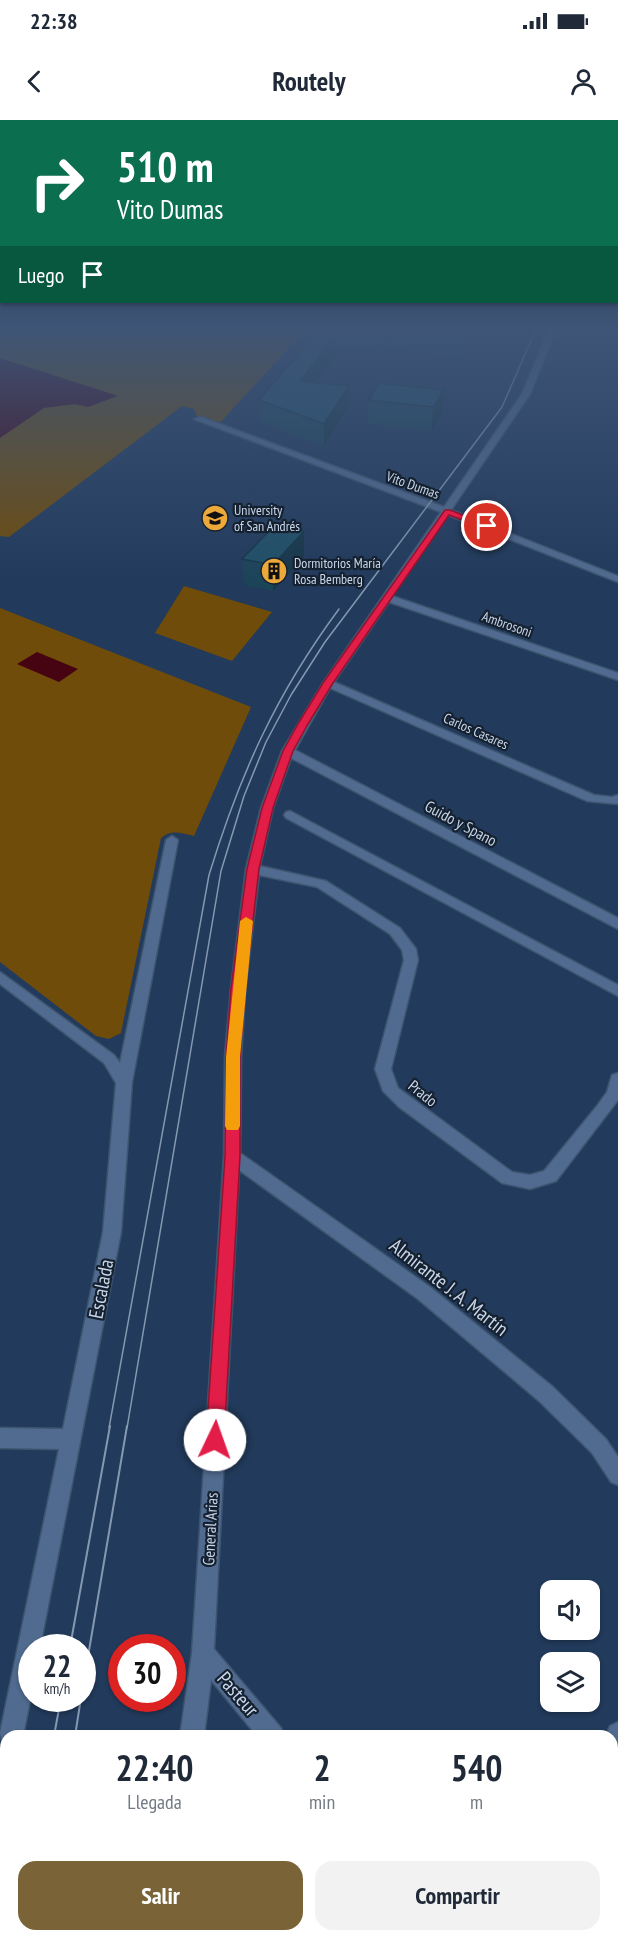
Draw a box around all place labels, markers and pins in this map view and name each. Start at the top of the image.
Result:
pin [461,500,512,551]
place label: University of San Andrés [234,501,300,535]
school or university icon: University of San Andrés [200,503,230,533]
place label: Dormitorios María Rosa Bemberg [294,554,381,588]
building icon: Dormitorios María Rosa Bemberg [259,556,289,586]

